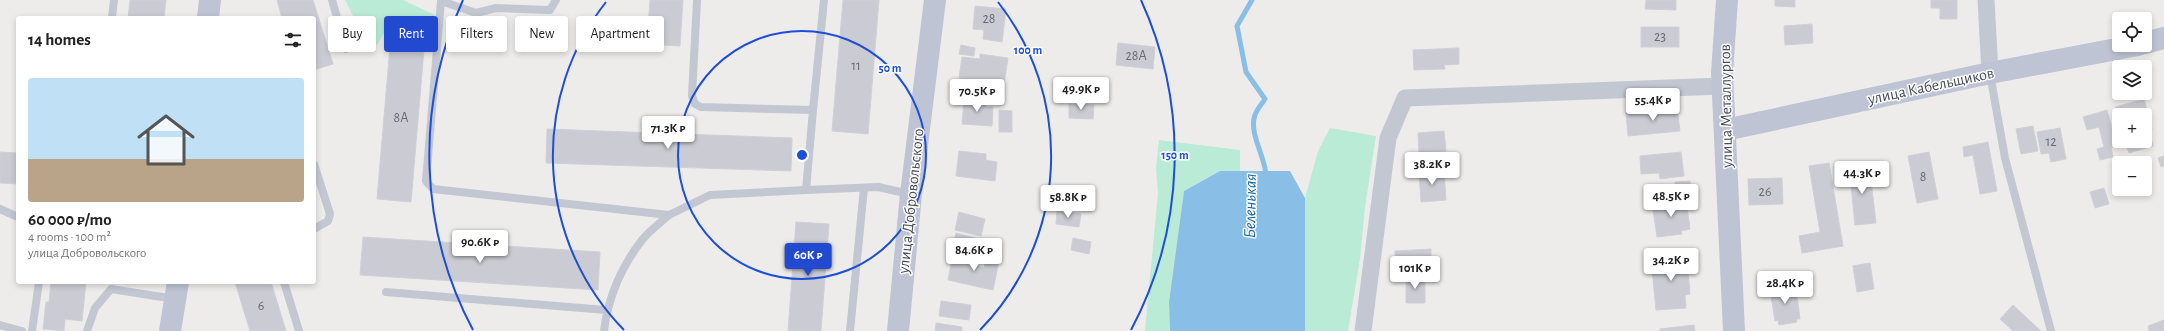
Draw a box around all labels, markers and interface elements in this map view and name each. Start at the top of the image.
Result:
house number: 28 [982,12,996,26]
map controls [2112,12,2152,196]
button: locate [2112,12,2152,52]
chip: Buy [328,16,376,52]
chip: Rent [384,16,438,52]
chip: Filters [446,16,507,52]
chip: New [515,16,568,52]
chip: Apartment [576,16,664,52]
icon: filters [282,29,304,51]
house number: 23 [1654,30,1666,44]
text: 14 homes [28,31,91,48]
text: 100 m [1014,44,1042,56]
street label: улица Металлургов [1717,44,1736,169]
house number: 28А [1125,49,1147,63]
house number: 11 [851,59,861,73]
button: layers [2112,60,2152,100]
text: 50 m [879,62,902,74]
street label: улица Кабельщиков [1866,65,1996,108]
pin: 49.9K ₽ [1044,77,1118,111]
pin: 70.5K ₽ [940,79,1014,113]
text: 49.9K ₽ [1062,83,1100,96]
text: 70.5K ₽ [959,85,995,98]
pin: 55.4K ₽ [1616,88,1690,122]
text: 55.4K ₽ [1635,94,1671,107]
icon: home [130,104,202,176]
button: + [2112,108,2152,148]
house number: 8А [394,111,408,125]
pin: 71.3K ₽ [631,116,705,150]
text: 71.3K ₽ [651,122,685,135]
street label: улица Добровольского [895,128,928,275]
house number: 12 [2045,135,2057,149]
centre of rings [795,148,809,162]
text: 150 m [1161,149,1189,161]
pin: 38.2K ₽ [1395,152,1469,186]
button: − [2112,156,2152,196]
text: 38.2K ₽ [1414,158,1450,171]
pin: 44.3K ₽ [1825,161,1899,195]
text: 44.3K ₽ [1843,167,1881,180]
house number: 8 [1920,170,1926,184]
water label: Беленькая [1241,173,1259,239]
pin: 48.5K ₽ [1634,184,1708,218]
pin: 58.8K ₽ [1031,185,1105,219]
house number: 26 [1759,185,1771,199]
text: 48.5K ₽ [1652,190,1690,203]
text: 58.8K ₽ [1049,191,1087,204]
text: 60 000 ₽/mo [28,211,112,228]
pin: 90.6K ₽ [443,230,517,264]
text: 4 rooms · 100 m² [28,231,111,244]
text: 90.6K ₽ [461,236,499,249]
pin: 84.6K ₽ [937,238,1011,272]
pin: 60K ₽ [780,243,836,277]
text: 84.6K ₽ [955,244,993,257]
text: улица Добровольского [28,247,146,260]
pin: 34.2K ₽ [1634,248,1708,282]
text: 60K ₽ [794,249,822,262]
text: 34.2K ₽ [1653,254,1689,267]
pin: 101K ₽ [1382,256,1448,290]
text: 101K ₽ [1399,262,1431,275]
pin: 28.4K ₽ [1748,271,1822,305]
text: 28.4K ₽ [1766,277,1804,290]
house number: 6 [258,299,264,313]

